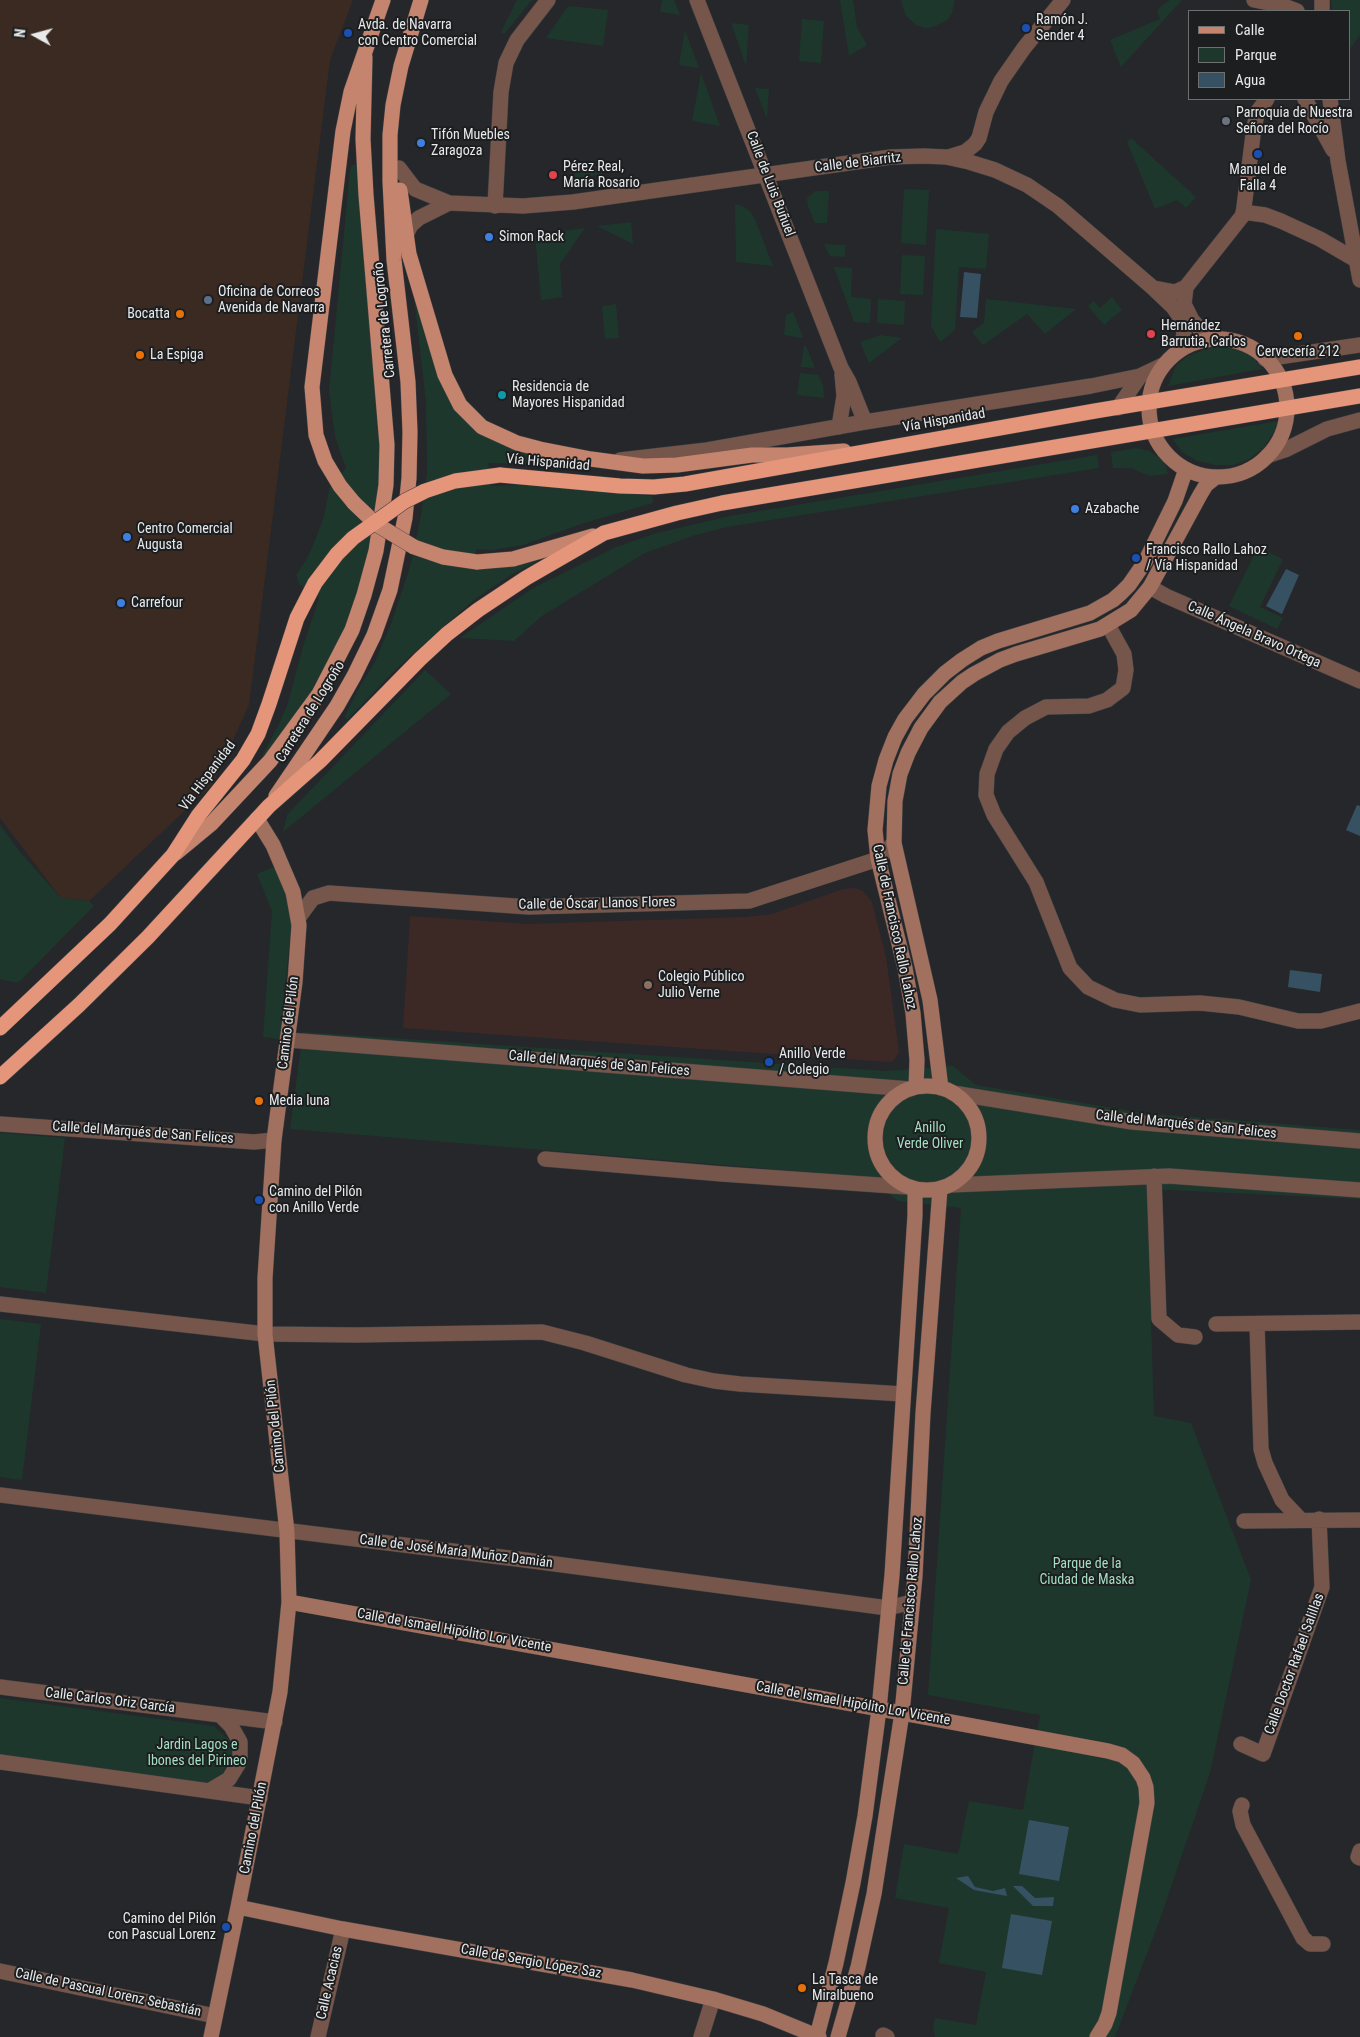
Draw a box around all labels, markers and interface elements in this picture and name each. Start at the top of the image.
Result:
north arrow [10,10,60,60]
legend [1188,10,1350,100]
place label: Ramón J. Sender 4 [1036,12,1088,44]
place label: Avda. de Navarra con Centro Comercial [358,17,477,49]
text: Calle [1235,21,1265,39]
marker: Ramón J. Sender 4 [1020,22,1032,34]
marker: Avda. de Navarra con Centro Comercial [342,27,354,39]
text: N [12,28,29,38]
text: Parque [1235,46,1277,64]
text: Agua [1235,71,1265,89]
place label: Parroquia de Nuestra Señora del Rocío [1236,105,1353,138]
marker: Parroquia de Nuestra Señora del Rocío [1220,115,1232,127]
place label: Tifón Muebles Zaragoza [431,127,510,160]
street label: Calle de Luis Buñuel [742,129,798,239]
marker: Tifón Muebles Zaragoza [415,137,427,149]
marker: Manuel de Falla 4 [1252,148,1264,160]
street label: Calle de Biarritz [814,149,902,177]
place label: Pérez Real, María Rosario [563,159,640,192]
place label: Manuel de Falla 4 [1229,162,1287,194]
marker: Pérez Real, María Rosario [547,169,559,181]
place label: Simon Rack [499,229,564,245]
marker: Simon Rack [483,231,495,243]
street label: Carretera de Logroño [371,261,399,379]
place label: Oficina de Correos Avenida de Navarra [218,284,325,316]
marker: Oficina de Correos Avenida de Navarra [202,294,214,306]
place label: Bocatta [127,306,170,322]
marker: Bocatta [174,308,186,320]
place label: Hernández Barrutia, Carlos [1161,318,1246,351]
marker: Hernández Barrutia, Carlos [1145,328,1157,340]
marker: Cervecería 212 [1292,330,1304,342]
place label: Cervecería 212 [1257,344,1339,360]
place label: La Espiga [150,347,204,363]
marker: La Espiga [134,349,146,361]
place label: Residencia de Mayores Hispanidad [512,379,625,412]
marker: Residencia de Mayores Hispanidad [496,389,508,401]
street label: Vía Hispanidad [901,405,987,437]
street label: Vía Hispanidad [506,451,590,475]
place label: Azabache [1085,501,1139,517]
marker: Azabache [1069,503,1081,515]
place label: Centro Comercial Augusta [137,521,233,554]
marker: Centro Comercial Augusta [121,531,133,543]
place label: Francisco Rallo Lahoz / Vía Hispanidad [1146,542,1267,574]
marker: Francisco Rallo Lahoz / Vía Hispanidad [1130,552,1142,564]
place label: Carrefour [131,595,183,611]
marker: Carrefour [115,597,127,609]
street label: Calle Ángela Bravo Ortega [1185,598,1323,672]
street label: Carretera de Logroño [273,658,349,766]
street label: Vía Hispanidad [176,738,240,814]
street label: Calle de Francisco Rallo Lahoz [868,843,920,1011]
street label: Calle de Óscar Llanos Flores [518,894,676,914]
place label: Colegio Público Julio Verne [658,969,744,1002]
street label: Camino del Pilón [275,976,303,1070]
marker: Colegio Público Julio Verne [642,979,654,991]
place label: Anillo Verde / Colegio [779,1046,845,1078]
street label: Calle del Marqués de San Felices [508,1048,690,1080]
marker: Anillo Verde / Colegio [763,1056,775,1068]
place label: Media luna [269,1093,330,1109]
marker: Media luna [253,1095,265,1107]
street label: Calle del Marqués de San Felices [1095,1107,1277,1143]
street label: Calle del Marqués de San Felices [52,1118,234,1148]
park label: Anillo Verde Oliver [897,1120,963,1152]
place label: Camino del Pilón con Anillo Verde [269,1184,362,1216]
marker: Camino del Pilón con Anillo Verde [253,1194,265,1206]
street label: Camino del Pilón [263,1379,289,1473]
street label: Calle de Francisco Rallo Lahoz [895,1516,927,1686]
street label: Calle de José María Muñoz Damián [358,1532,554,1572]
park label: Parque de la Ciudad de Maska [1039,1556,1135,1588]
street label: Calle Doctor Rafael Salillas [1262,1591,1328,1737]
street label: Calle de Ismael Hipólito Lor Vicente [356,1606,552,1656]
street label: Calle de Ismael Hipólito Lor Vicente [755,1679,951,1729]
street label: Calle Carlos Oriz García [44,1685,176,1717]
park label: Jardin Lagos e Ibones del Pirineo [147,1737,247,1770]
street label: Camino del Pilón [237,1781,271,1875]
place label: Camino del Pilón con Pascual Lorenz [108,1911,216,1944]
marker: Camino del Pilón con Pascual Lorenz [220,1921,232,1933]
street label: Calle de Sergio López Saz [459,1941,603,1983]
street label: Calle Acacias [313,1945,347,2021]
street label: Calle de Pascual Lorenz Sebastián [13,1965,203,2021]
place label: La Tasca de Miralbueno [812,1972,878,2004]
marker: La Tasca de Miralbueno [796,1982,808,1994]

